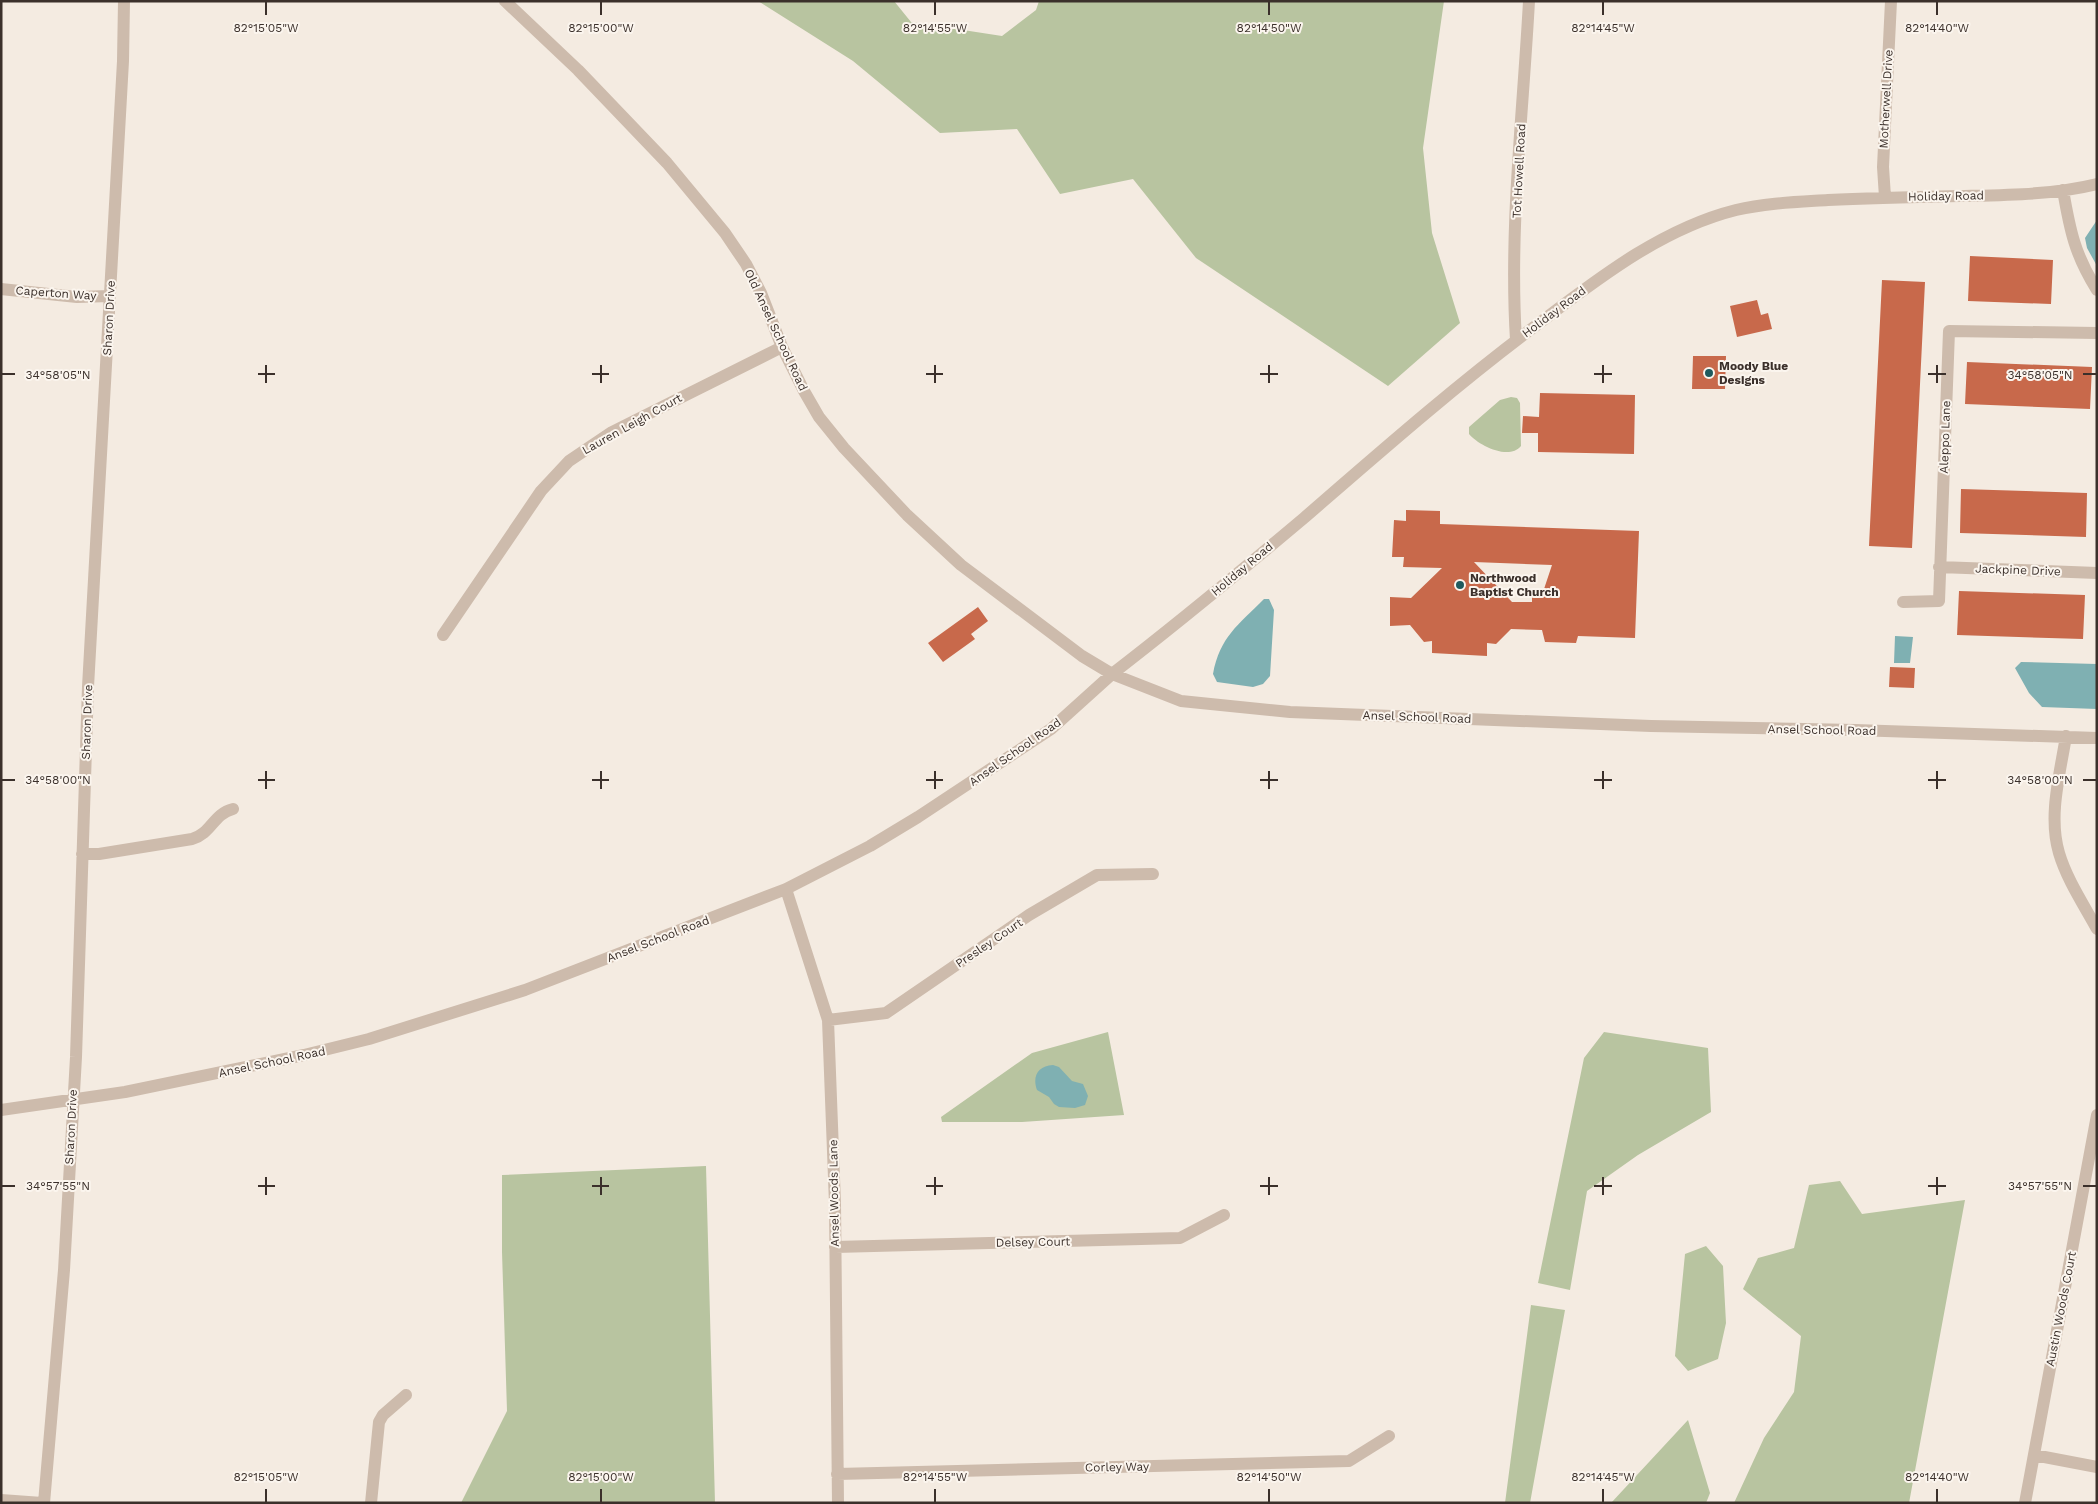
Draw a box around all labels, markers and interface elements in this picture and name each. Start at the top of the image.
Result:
text: 82°15'05"W [233,21,299,35]
text: 82°15'00"W [568,21,634,35]
text: 82°14'55"W [903,21,968,35]
text: 82°14'50"W [1237,21,1302,35]
text: 82°14'45"W [1571,21,1635,35]
text: 82°14'40"W [1905,21,1970,35]
street label: Motherwell Drive [1876,49,1896,149]
street label: Tot Howell Road [1510,123,1528,219]
street label: Holiday Road [1908,188,1984,204]
street label: Old Ansel School Road [742,267,810,393]
street label: Sharon Drive [100,280,118,356]
street label: Caperton Way [15,283,98,303]
street label: Holiday Road [1519,284,1589,340]
place label: Moody Blue Designs [1719,359,1788,387]
marker: Moody Blue Designs [1703,367,1715,379]
text: 34°58'05"N [25,368,91,382]
text: 34°58'05"N [2007,368,2073,382]
street label: Lauren Leigh Court [580,391,684,457]
street label: Aleppo Lane [1937,400,1953,474]
street label: Holiday Road [1208,539,1276,599]
street label: Jackpine Drive [1975,562,2061,578]
place label: Northwood Baptist Church [1470,571,1559,599]
marker: Northwood Baptist Church [1454,579,1466,591]
street label: Sharon Drive [79,684,95,760]
street label: Ansel School Road [1362,708,1472,726]
street label: Ansel School Road [966,715,1064,789]
street label: Ansel School Road [1767,722,1877,738]
text: 34°58'00"N [25,773,91,787]
text: 34°58'00"N [2007,773,2073,787]
street label: Ansel School Road [605,913,711,965]
street label: Presley Court [953,915,1025,971]
street label: Ansel School Road [217,1044,327,1080]
street label: Sharon Drive [62,1089,80,1165]
street label: Ansel Woods Lane [826,1139,842,1247]
text: 34°57'55"N [26,1179,90,1193]
text: 34°57'55"N [2008,1179,2072,1193]
street label: Delsey Court [996,1234,1070,1250]
street label: Austin Woods Court [2043,1250,2079,1368]
street label: Corley Way [1085,1459,1150,1475]
text: 82°15'05"W [233,1470,299,1484]
text: 82°15'00"W [568,1470,634,1484]
text: 82°14'55"W [903,1470,968,1484]
text: 82°14'50"W [1237,1470,1302,1484]
text: 82°14'45"W [1571,1470,1635,1484]
text: 82°14'40"W [1905,1470,1970,1484]

